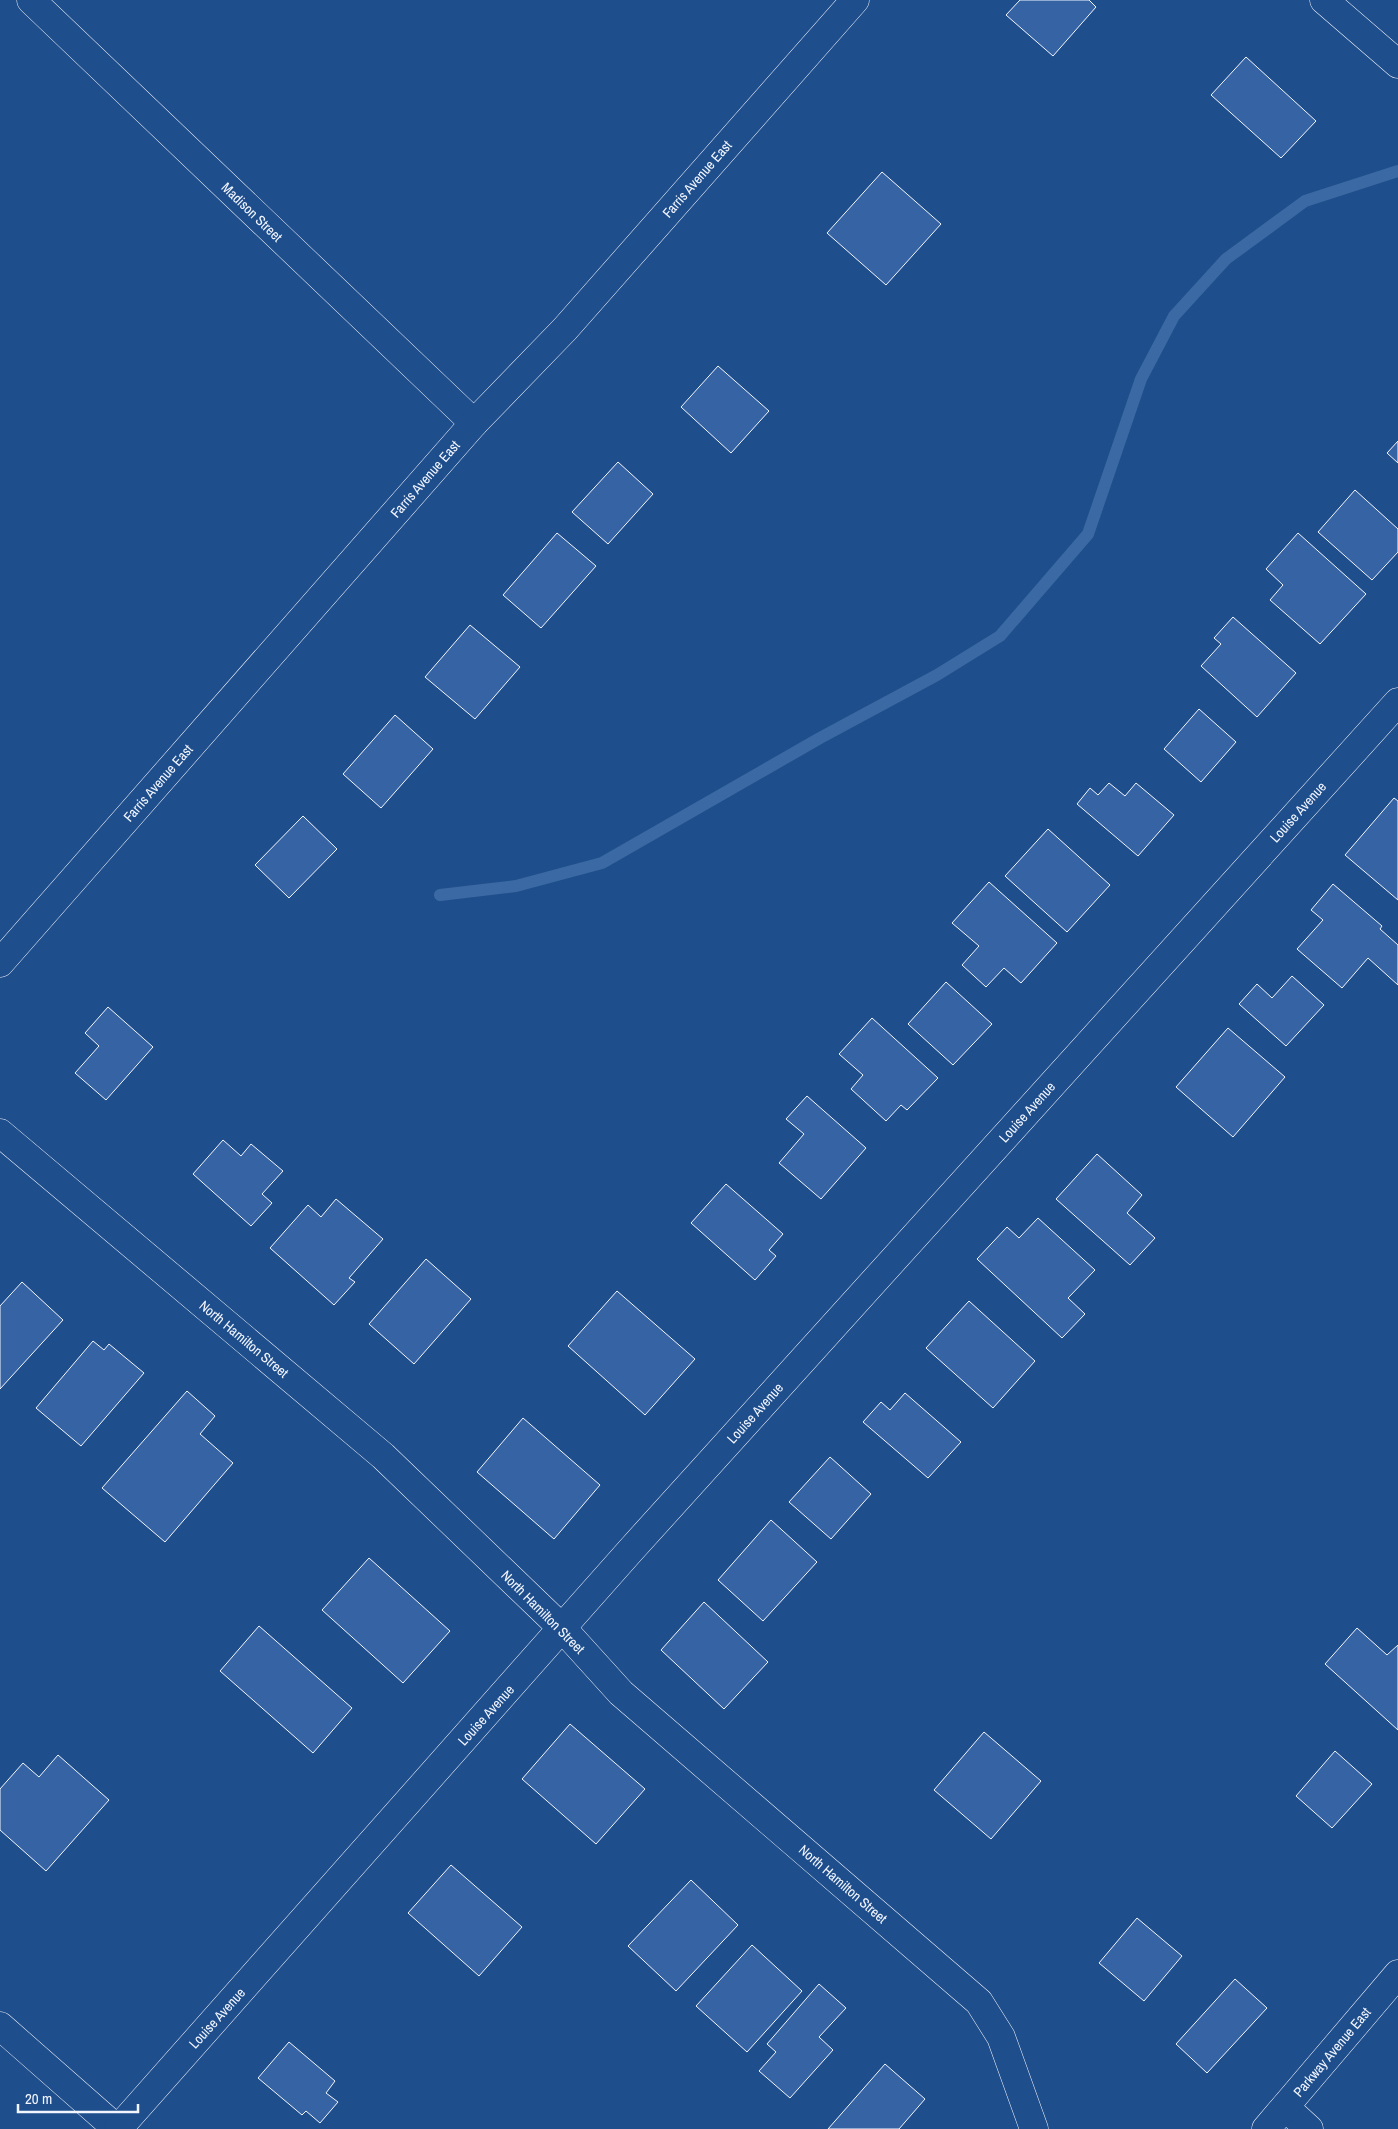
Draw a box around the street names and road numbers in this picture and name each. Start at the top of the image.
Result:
street label: Farris Avenue East [658,137,736,221]
street label: Madison Street [218,178,286,246]
street label: Farris Avenue East [386,437,464,521]
street label: Farris Avenue East [119,741,197,825]
street label: Louise Avenue [1266,778,1330,846]
street label: Louise Avenue [995,1078,1059,1146]
street label: North Hamilton Street [196,1296,292,1382]
street label: Louise Avenue [723,1379,787,1447]
street label: North Hamilton Street [497,1566,589,1658]
street label: Louise Avenue [454,1681,518,1749]
street label: North Hamilton Street [795,1841,891,1927]
street label: Louise Avenue [185,1984,249,2052]
street label: Parkway Avenue East [1289,2004,1375,2100]

